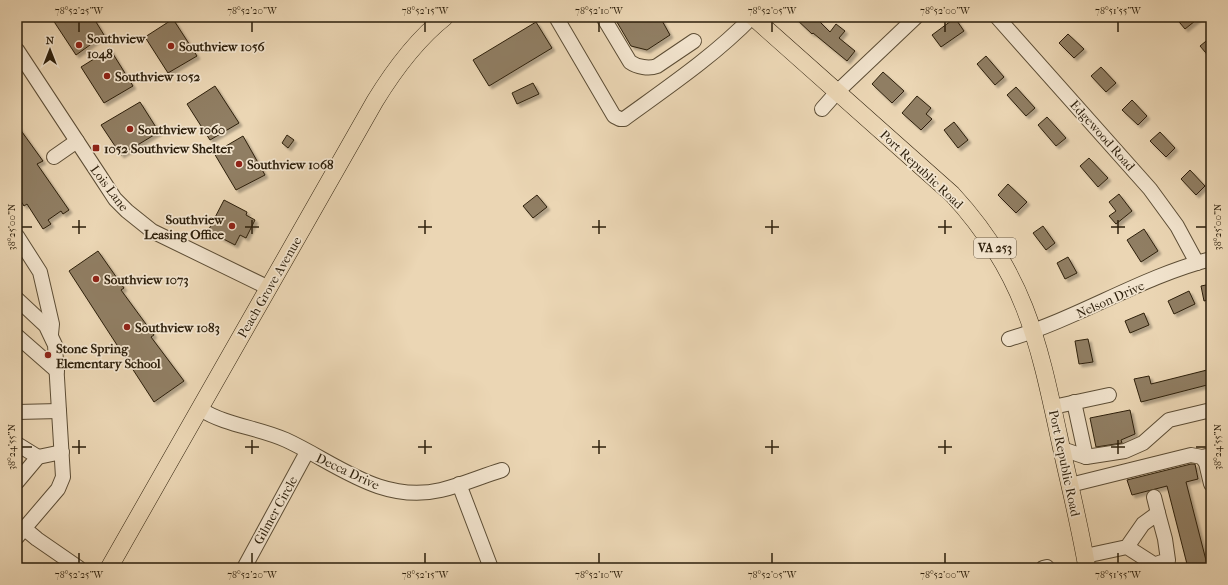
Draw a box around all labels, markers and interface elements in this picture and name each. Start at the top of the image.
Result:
text: 78°52'25"W [55,5,104,17]
text: 78°52'20"W [227,5,278,17]
text: 78°52'15"W [402,5,450,17]
text: 78°52'10"W [575,5,624,17]
text: 78°52'05"W [748,5,798,17]
text: 78°52'00"W [920,5,971,17]
text: 78°51'55"W [1095,5,1142,17]
north arrow [30,30,70,70]
place label: Southview 1048 [87,31,147,62]
text: N [46,34,55,47]
place label: Southview 1056 [179,39,266,54]
marker: Southview 1048 [74,40,84,50]
marker: Southview 1056 [166,41,176,51]
place label: Southview 1052 [115,69,201,84]
marker: Southview 1052 [102,71,112,81]
street label: Edgewood Road [1067,97,1139,174]
place label: Southview 1060 [138,122,225,137]
marker: Southview 1060 [125,124,135,134]
street label: Port Republic Road [877,127,967,212]
place label: 1052 Southview Shelter [104,141,233,156]
marker: 1052 Southview Shelter [91,143,101,153]
place label: Southview 1068 [247,157,334,172]
marker: Southview 1068 [234,159,244,169]
street label: Lois Lane [87,162,132,215]
text: 38°25'00"N [6,203,18,250]
text: 38°25'00"N [1212,203,1224,250]
place label: Southview Leasing Office [144,212,225,243]
marker: Southview Leasing Office [227,221,237,231]
street label: Peach Grove Avenue [234,234,305,340]
road number: VA 253 [974,238,1016,258]
place label: Southview 1073 [104,272,189,288]
marker: Southview 1073 [91,274,101,284]
street label: Nelson Drive [1074,278,1147,321]
place label: Southview 1083 [135,320,220,336]
marker: Southview 1083 [122,322,132,332]
place label: Stone Spring Elementary School [56,341,161,372]
marker: Stone Spring Elementary School [43,350,53,360]
street label: Port Republic Road [1046,408,1083,519]
text: 38°24'55"N [6,424,18,470]
text: 38°24'55"N [1212,424,1224,470]
street label: Decca Drive [314,450,382,493]
street label: Gilmer Circle [251,473,301,547]
text: 78°52'25"W [55,569,104,581]
text: 78°52'20"W [227,569,278,581]
text: 78°52'15"W [402,569,450,581]
text: 78°52'10"W [575,569,624,581]
text: 78°52'05"W [748,569,798,581]
text: 78°52'00"W [920,569,971,581]
text: 78°51'55"W [1095,569,1142,581]

